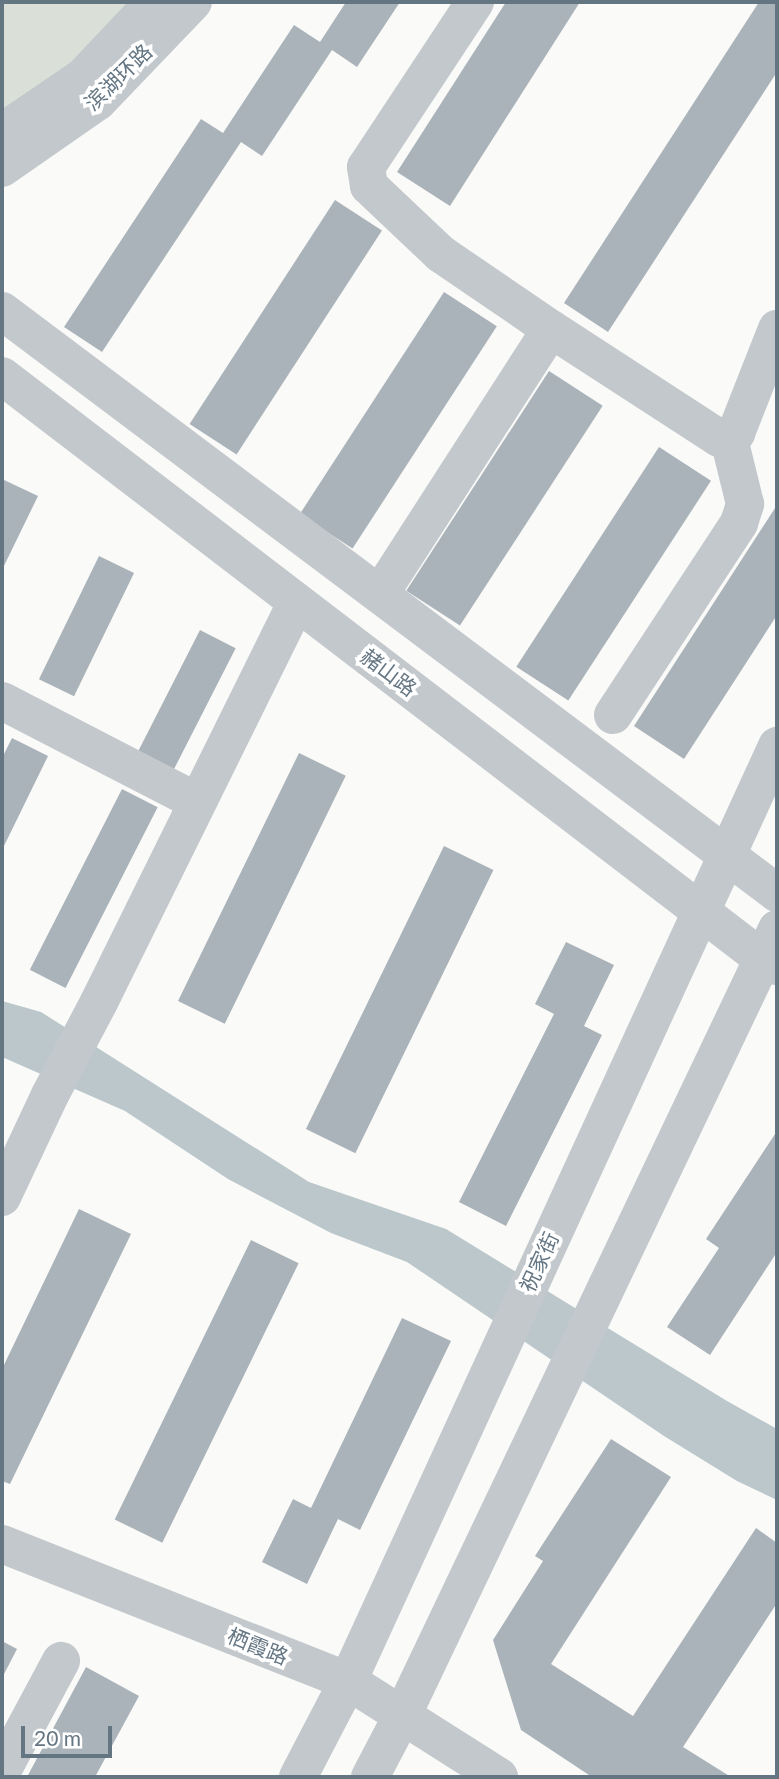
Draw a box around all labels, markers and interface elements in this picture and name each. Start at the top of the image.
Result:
street label: 滨湖环路 [79,39,157,115]
street label: 赭山路 [356,643,422,701]
street label: 祝家街 [514,1228,564,1296]
street label: 栖霞路 [224,1623,292,1669]
scale bar [24,1712,116,1756]
text: 20 m [34,1725,81,1750]

